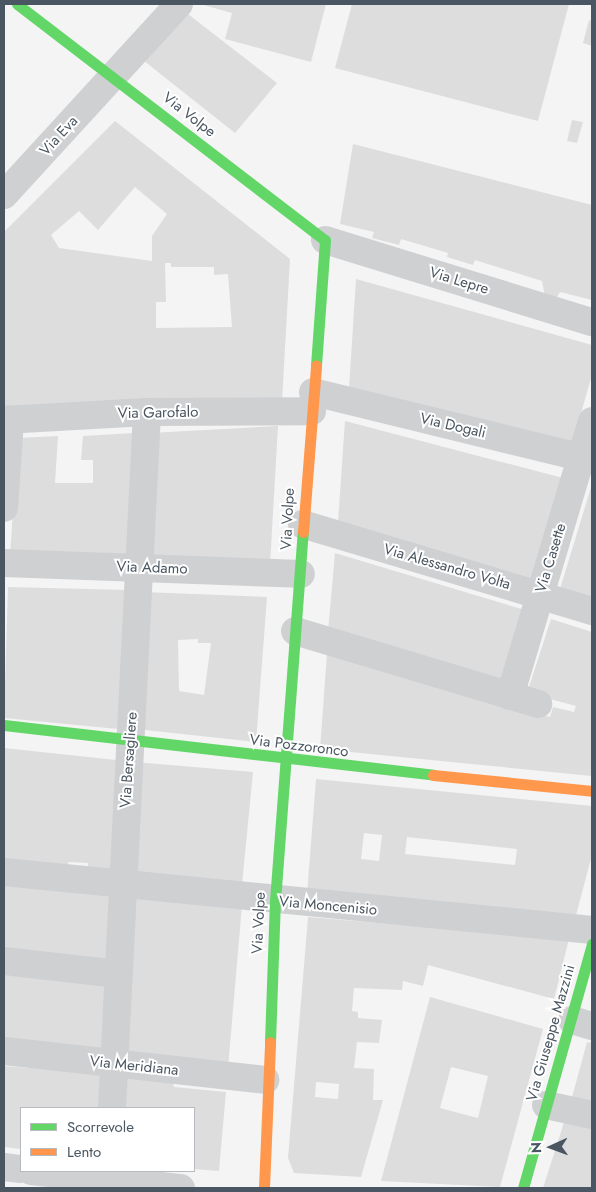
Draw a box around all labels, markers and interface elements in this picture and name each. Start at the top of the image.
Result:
street label: Via Volpe [159,89,219,141]
street label: Via Eva [36,112,82,160]
street label: Via Lepre [427,263,491,299]
street label: Via Garofalo [118,403,198,423]
street label: Via Dogali [418,410,488,442]
street label: Via Volpe [277,488,299,550]
street label: Via Casette [532,521,570,595]
street label: Via Alessandro Volta [382,540,512,594]
street label: Via Adamo [116,558,188,578]
street label: Via Bersagliere [117,711,141,809]
street label: Via Pozzoronco [248,731,350,761]
street label: Via Volpe [248,892,270,954]
street label: Via Moncenisio [278,893,378,919]
street label: Via Giuseppe Mazzini [523,963,579,1103]
street label: Via Meridiana [89,1052,179,1080]
legend [20,1107,195,1172]
text: Scorrevole [67,1116,134,1138]
north arrow [526,1122,576,1172]
text: Lento [67,1141,101,1163]
text: N [526,1142,546,1153]

